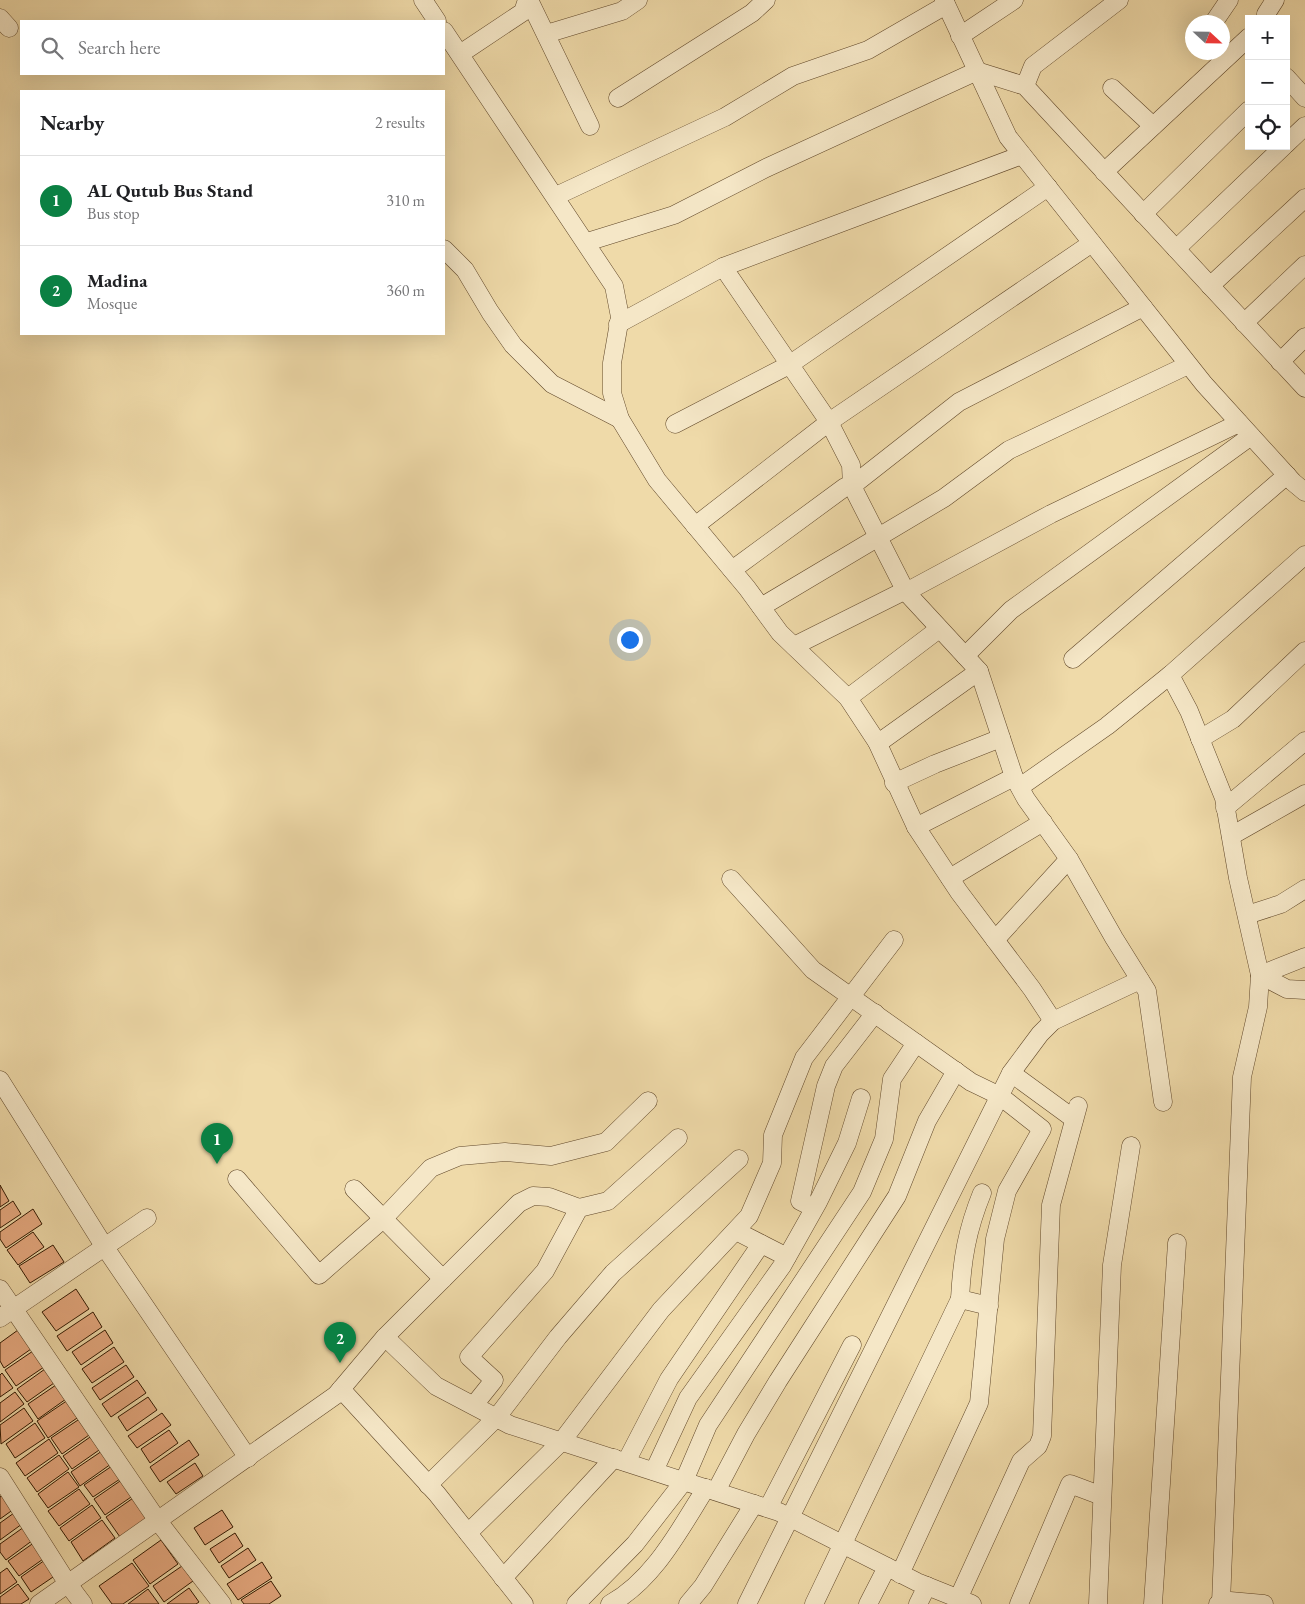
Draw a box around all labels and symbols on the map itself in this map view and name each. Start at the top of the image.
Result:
north arrow [1185,15,1230,60]
your location [617,627,643,653]
pin: 1 [201,1123,233,1164]
pin: 2 [324,1322,356,1363]

